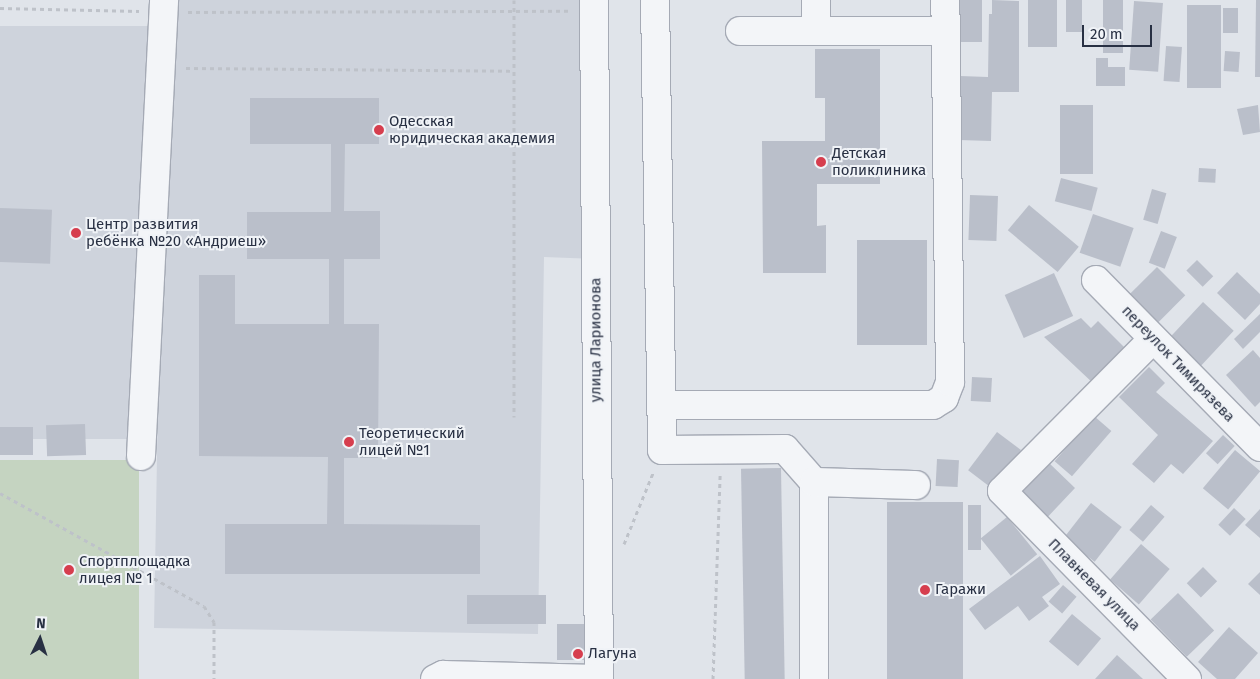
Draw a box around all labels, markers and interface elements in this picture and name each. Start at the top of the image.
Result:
scale bar [1085,15,1155,47]
text: 20 m [1090,25,1123,43]
place label: Одесская юридическая академия [389,112,555,147]
marker: Одесская юридическая академия [373,124,385,136]
place label: Детская поликлиника [832,144,926,179]
marker: Детская поликлиника [814,155,828,169]
place label: Центр развития ребёнка №20 «Андриеш» [86,215,266,250]
marker: Центр развития ребёнка №20 «Андриеш» [70,227,82,239]
street label: улица Ларионова [587,278,605,402]
street label: переулок Тимирязева [1118,302,1238,426]
place label: Теоретический лицей №1 [359,424,465,459]
marker: Теоретический лицей №1 [343,436,355,448]
street label: Плавневая улица [1044,535,1144,635]
place label: Спортплощадка лицея № 1 [79,552,191,587]
marker: Спортплощадка лицея № 1 [63,564,75,576]
place label: Гаражи [935,581,986,599]
marker: Гаражи [919,584,931,596]
north arrow [15,614,65,664]
text: N [36,615,46,632]
place label: Лагуна [588,645,637,663]
marker: Лагуна [572,648,584,660]

